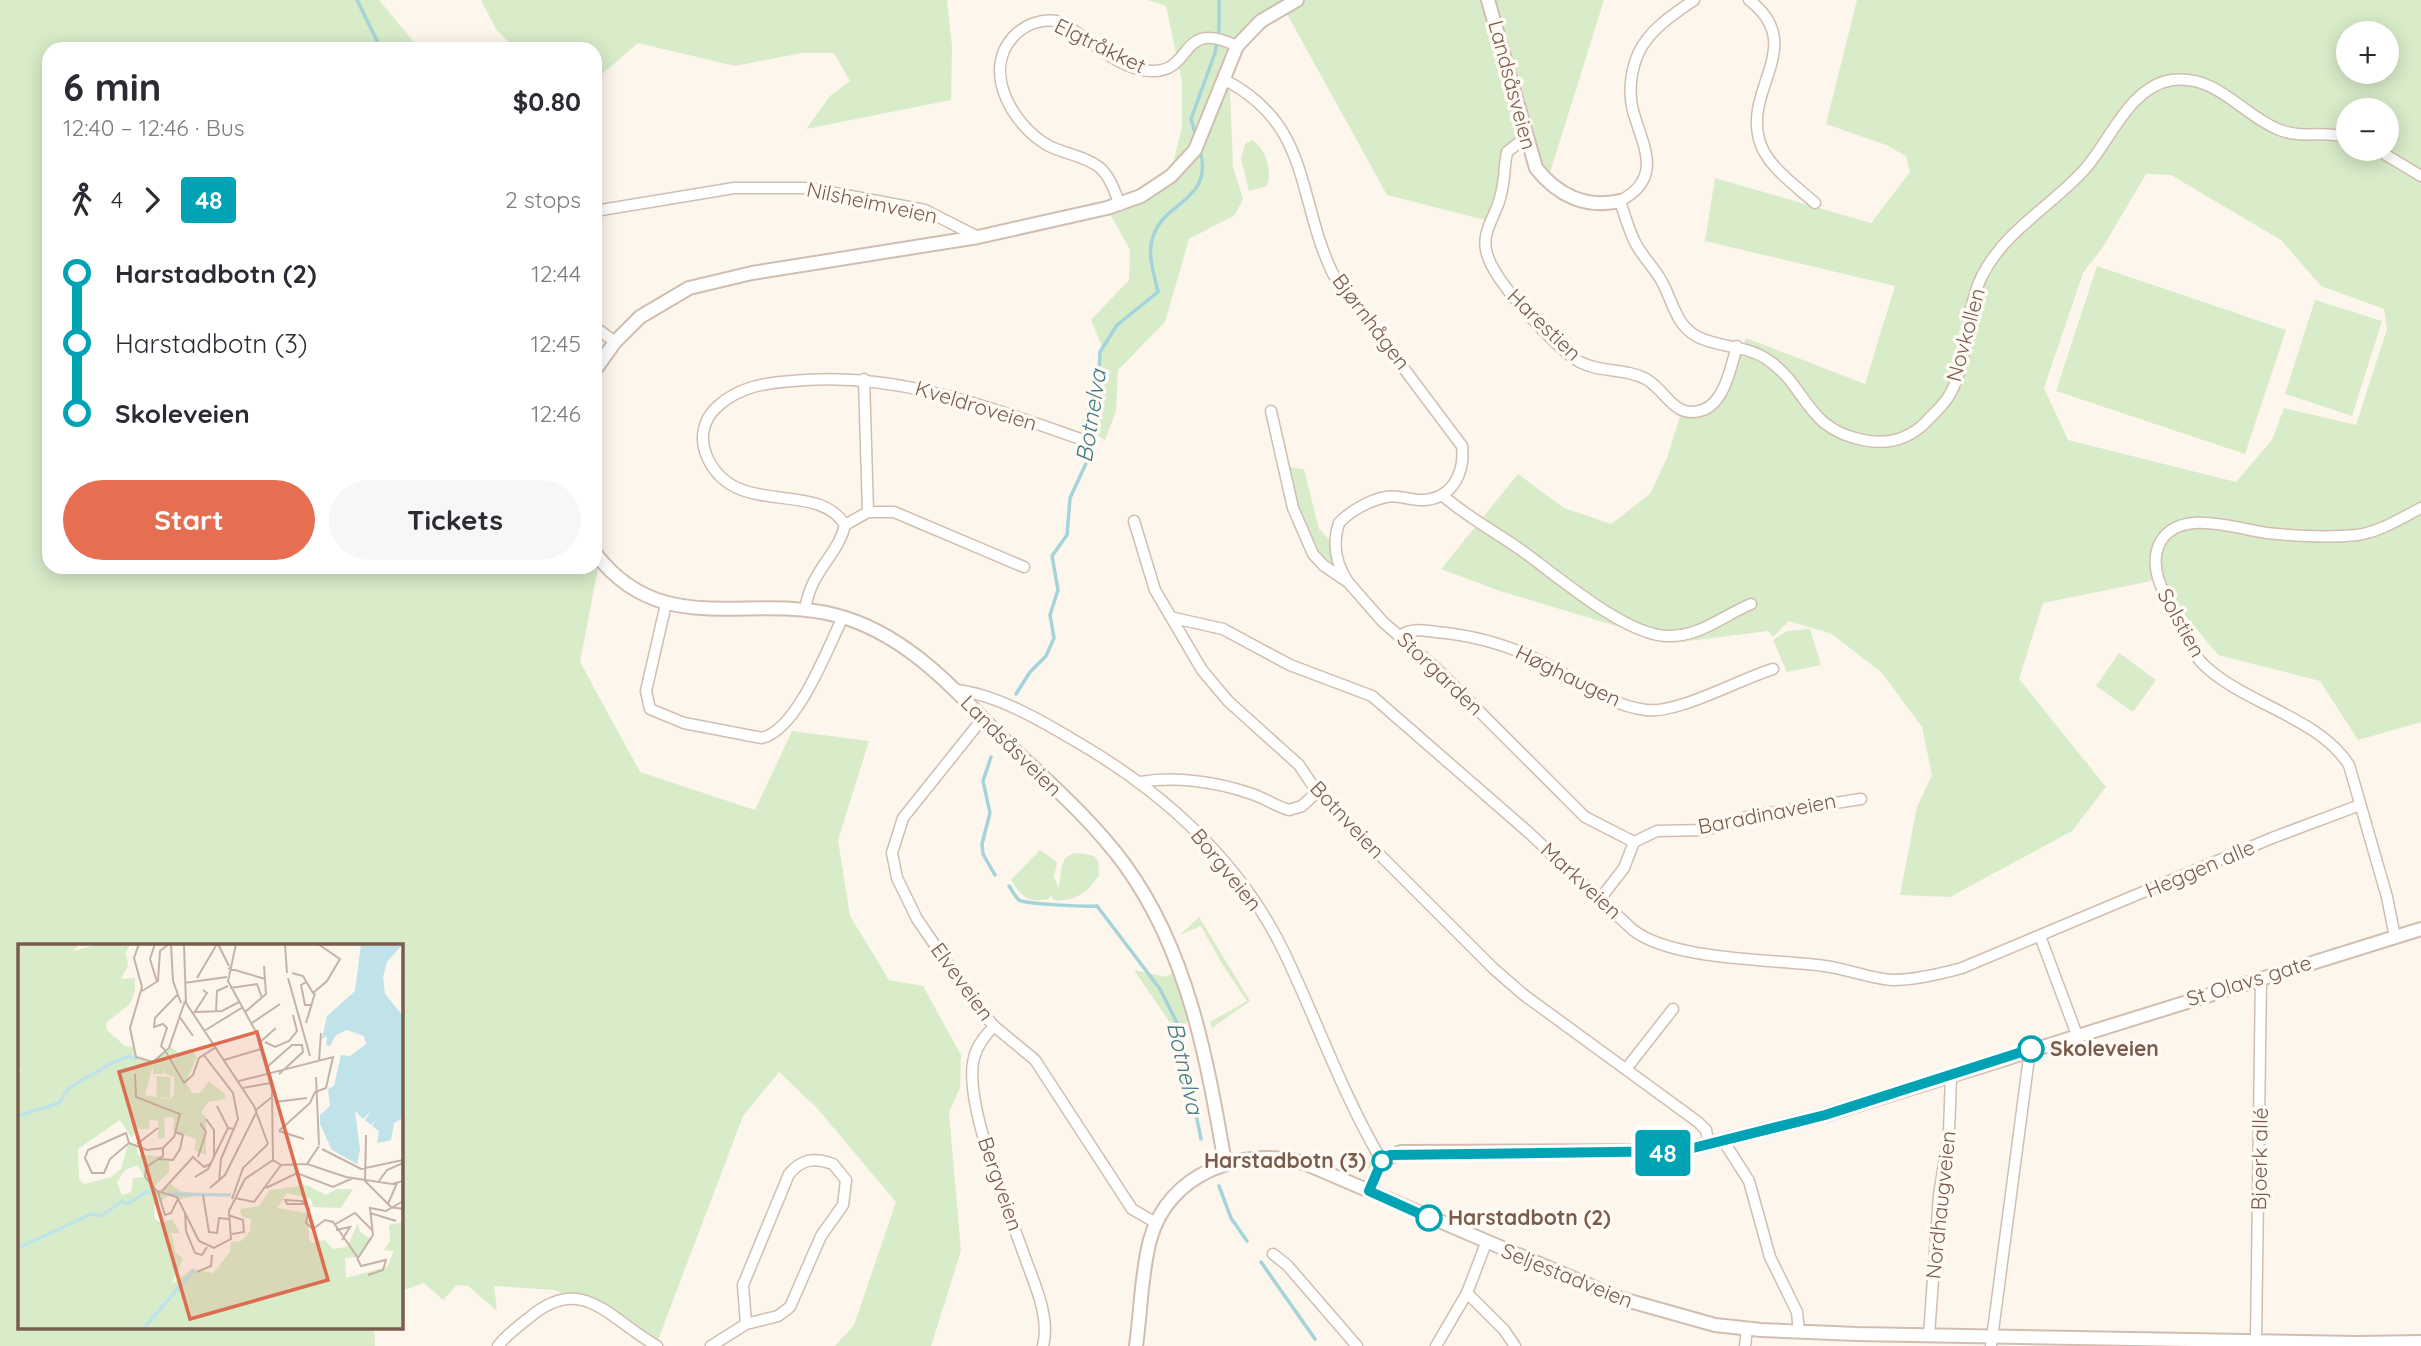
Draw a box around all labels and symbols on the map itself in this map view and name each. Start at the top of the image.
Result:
street label: Elgtråkket [1051,12,1150,78]
street label: Landsåsveien [1483,17,1543,152]
street label: Nilsheimveien [804,175,940,229]
street label: Bjørnhågen [1327,268,1416,375]
street label: Harestien [1502,283,1587,366]
street label: Novkollen [1940,285,1990,384]
water label: Botnelva [1069,366,1112,464]
street label: Kveldroveien [912,374,1040,436]
street label: Solstien [2152,584,2211,662]
street label: Storgarden [1392,626,1489,721]
street label: Høghaugen [1512,638,1625,712]
street label: Landsåsveien [956,689,1068,801]
street label: Botnveien [1305,775,1390,864]
street label: Baradinaveien [1696,787,1838,839]
street label: Borgveien [1186,823,1268,916]
street label: Heggen alle [2141,833,2258,903]
street label: Markveien [1536,836,1627,924]
street label: Elveveien [926,937,1000,1026]
inset map [18,944,402,1328]
street label: St Olavs gate [2183,949,2314,1011]
water label: Botnelva [1161,1019,1210,1118]
place label: Skoleveien [2050,1035,2159,1061]
marker: Skoleveien [2018,1036,2044,1062]
street label: Bjoerk allé [2245,1107,2273,1211]
street label: Nordhaugveien [1919,1129,1961,1280]
line badge: 48 [1632,1130,1694,1176]
street label: Bergveien [973,1133,1029,1234]
place label: Harstadbotn (3) [1204,1147,1366,1173]
marker: Harstadbotn (3) [1372,1151,1392,1171]
place label: Harstadbotn (2) [1448,1204,1611,1230]
marker: Harstadbotn (2) [1416,1205,1442,1231]
street label: Seljestadveien [1498,1237,1637,1313]

